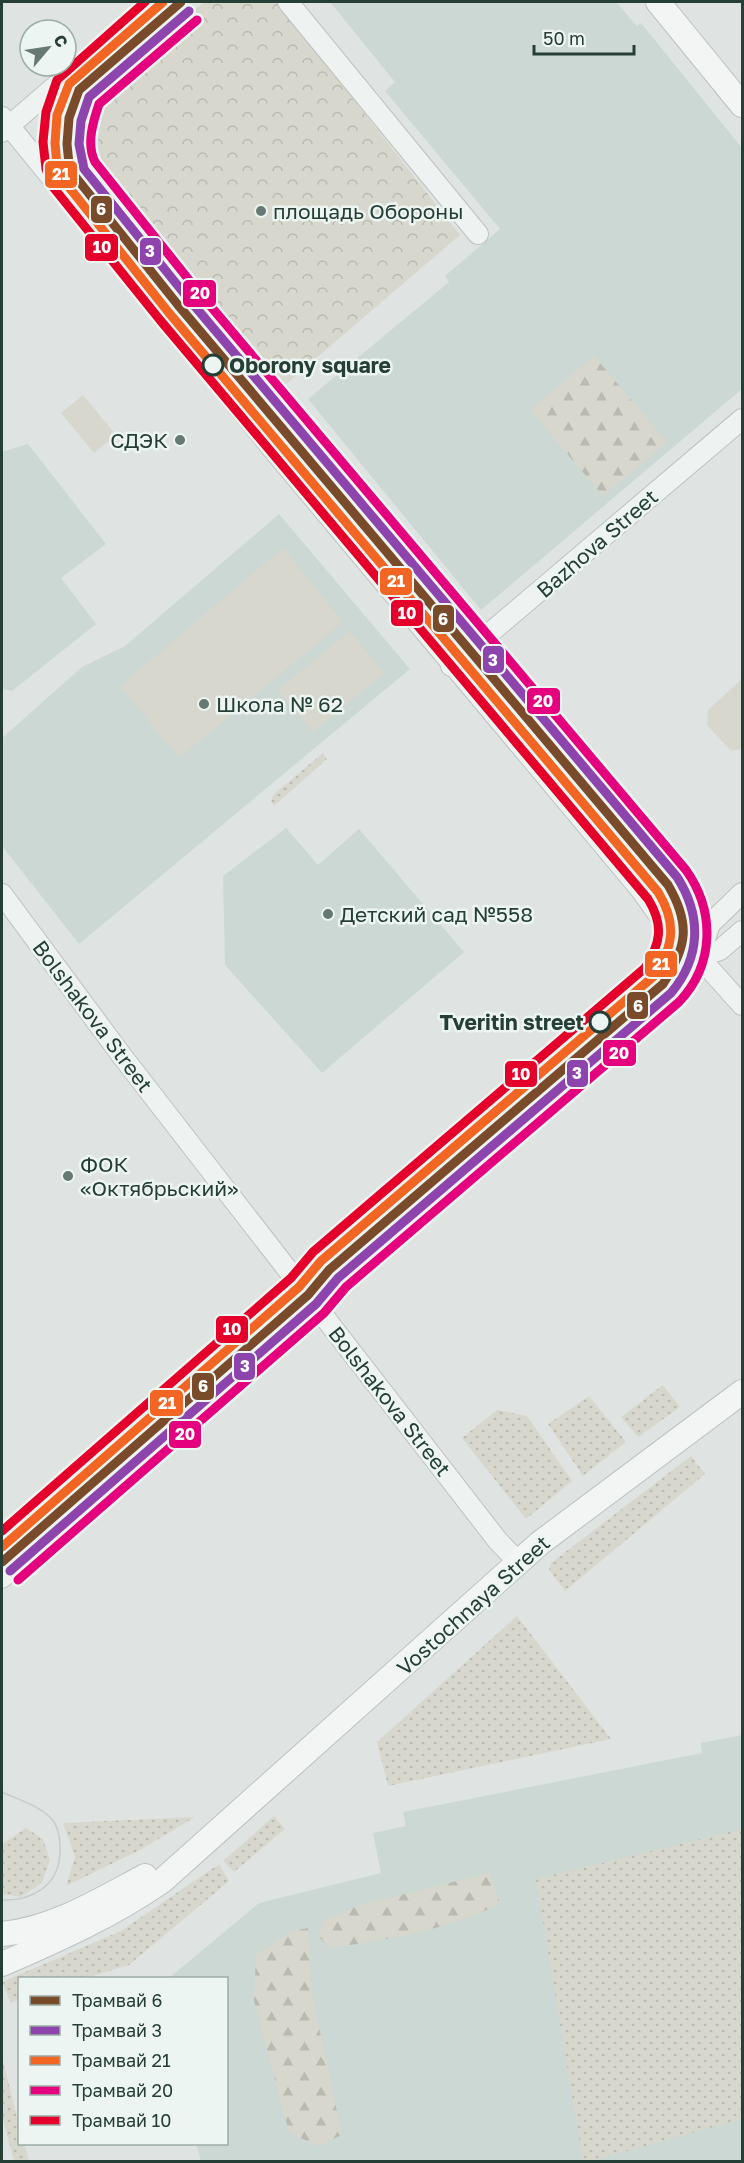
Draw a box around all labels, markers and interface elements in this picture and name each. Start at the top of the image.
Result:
north arrow [18,18,78,78]
scale bar [534,18,634,56]
text: 50 m [543,27,585,49]
text: С [50,31,73,51]
line badge: 21 [44,160,78,189]
text: 21 [52,164,70,184]
line badge: 6 [90,195,113,224]
place label: площадь Обороны [273,198,463,224]
text: 6 [96,199,106,219]
marker: площадь Обороны [254,204,268,218]
line badge: 10 [84,233,119,262]
text: 10 [93,237,111,257]
line badge: 3 [139,237,162,266]
text: 3 [145,241,155,261]
line badge: 20 [182,279,217,308]
text: 20 [190,283,210,303]
place label: Oborony square [229,352,391,378]
marker: Oborony square [202,354,224,376]
place label: СДЭК [110,427,168,453]
marker: СДЭК [173,433,187,447]
street label: Bazhova Street [531,483,663,603]
line badge: 21 [379,567,413,596]
text: 21 [387,571,405,591]
line badge: 10 [390,599,424,627]
text: 10 [398,603,416,623]
line badge: 6 [432,604,455,633]
text: 6 [438,609,448,629]
line badge: 3 [482,645,505,674]
text: 3 [488,650,498,670]
line badge: 20 [526,687,561,715]
place label: Школа № 62 [216,691,343,717]
text: 20 [533,691,553,711]
marker: Школа № 62 [197,697,211,711]
place label: Детский сад №558 [340,901,533,927]
marker: Детский сад №558 [321,907,335,921]
street label: Bolshakova Street [27,935,159,1097]
line badge: 21 [644,950,678,978]
text: 21 [652,954,670,974]
line badge: 6 [626,991,649,1020]
text: 6 [633,996,643,1016]
place label: Tveritin street [440,1009,584,1035]
marker: Tveritin street [589,1011,611,1033]
line badge: 20 [602,1039,637,1067]
text: 20 [609,1043,629,1063]
line badge: 3 [566,1059,589,1088]
line badge: 10 [504,1060,538,1088]
text: 3 [572,1063,582,1083]
text: 10 [512,1064,530,1084]
place label: ФОК «Октябрьский» [80,1151,239,1201]
marker: ФОК «Октябрьский» [61,1169,75,1183]
line badge: 10 [215,1315,249,1344]
text: 10 [223,1319,241,1339]
street label: Bolshakova Street [323,1321,457,1481]
line badge: 3 [233,1352,256,1381]
text: 3 [240,1356,250,1376]
line badge: 6 [191,1372,215,1401]
text: 6 [198,1376,208,1396]
line badge: 21 [149,1389,184,1417]
text: 21 [158,1393,176,1413]
line badge: 20 [168,1420,202,1449]
text: 20 [175,1424,195,1444]
street label: Vostochnaya Street [391,1530,555,1680]
legend [18,1977,228,2145]
text: Трамвай 6 [72,1989,162,2011]
text: Трамвай 3 [72,2019,162,2041]
text: Трамвай 21 [72,2049,171,2071]
text: Трамвай 20 [72,2079,173,2101]
text: Трамвай 10 [72,2109,171,2131]

